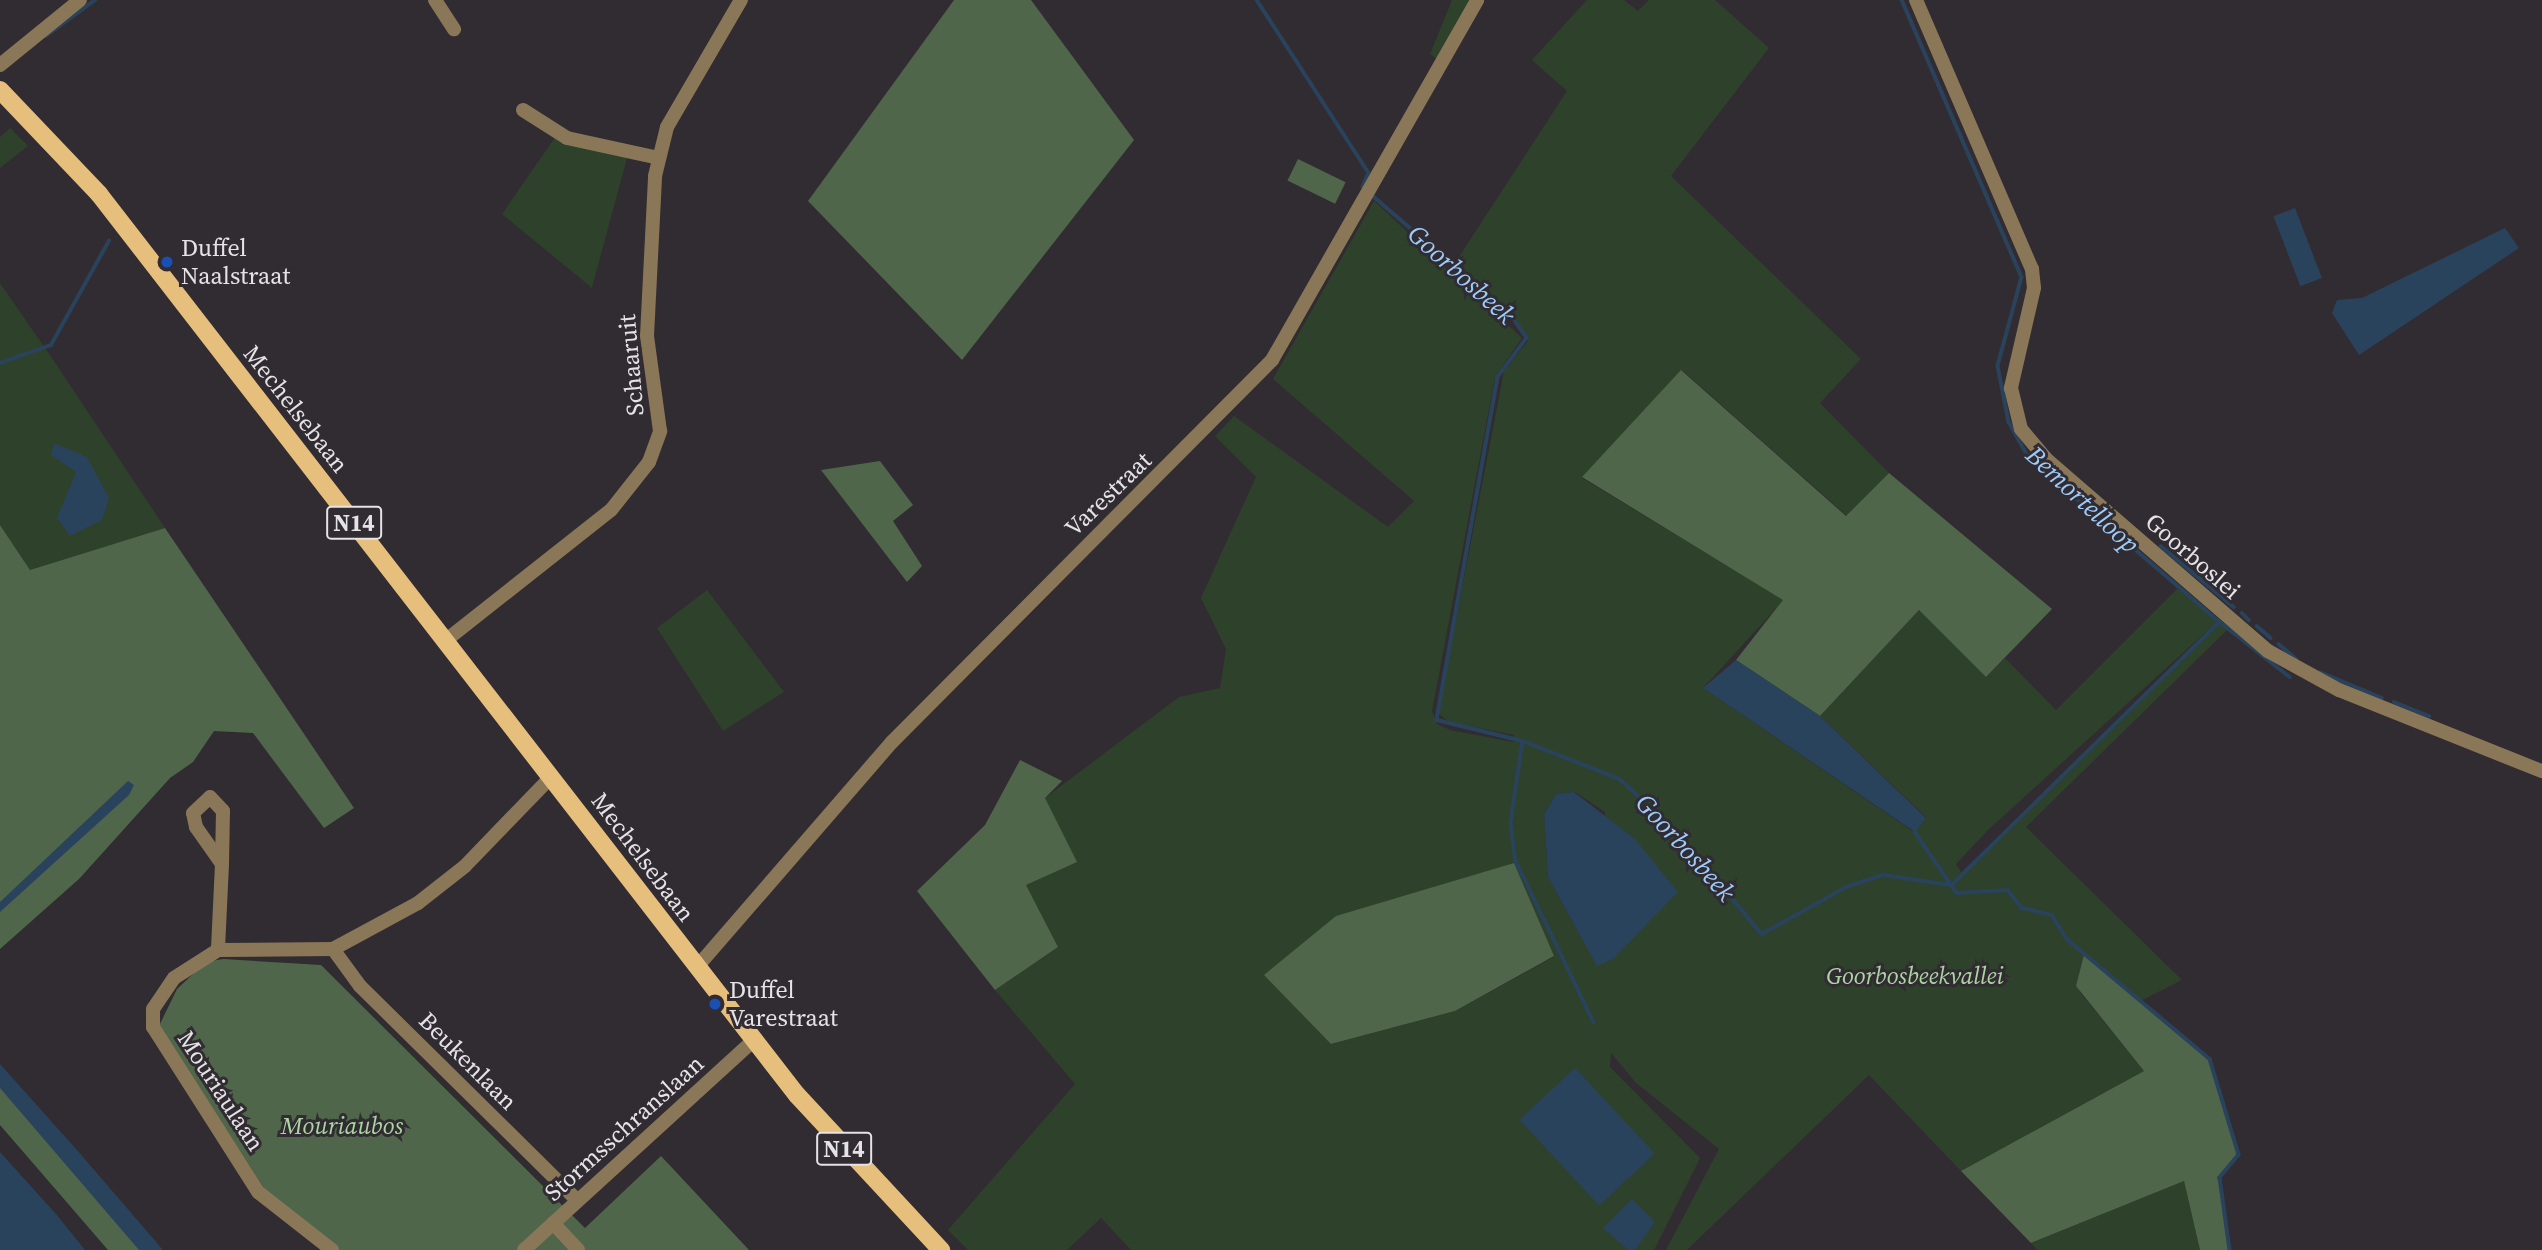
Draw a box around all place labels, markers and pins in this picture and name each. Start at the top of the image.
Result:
place label: Duffel Naalstraat [181,234,290,290]
marker: Duffel Naalstraat [159,254,175,270]
place label: Duffel Varestraat [729,976,838,1032]
marker: Duffel Varestraat [707,996,723,1012]

